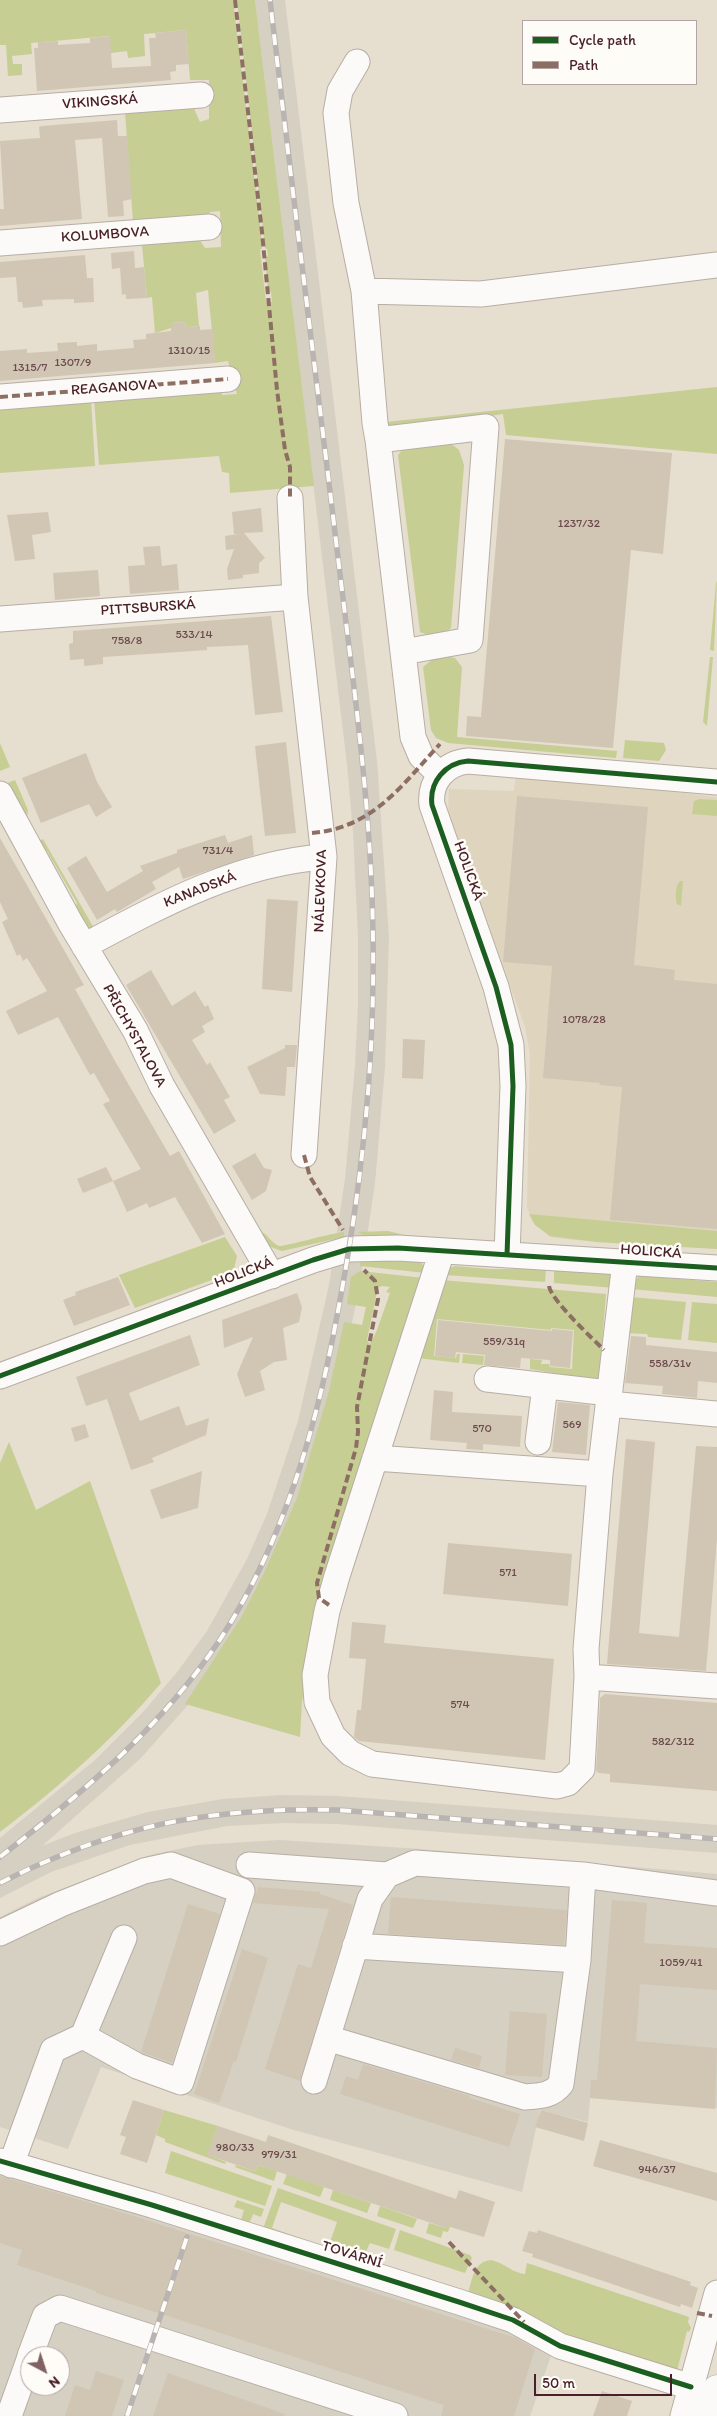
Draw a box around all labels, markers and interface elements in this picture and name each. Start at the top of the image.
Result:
legend [522,20,697,85]
text: Cycle path [569,31,636,49]
text: Path [569,56,598,74]
street label: VIKINGSKÁ [62,90,138,114]
street label: KOLUMBOVA [60,223,150,247]
house number: 1310/15 [168,344,210,358]
house number: 1307/9 [55,356,91,370]
house number: 1315/7 [13,361,47,375]
street label: REAGANOVA [70,376,158,400]
house number: 1237/32 [558,517,600,531]
street label: PITTSBURSKÁ [100,596,196,620]
house number: 533/14 [175,628,213,642]
house number: 758/8 [112,634,142,648]
street label: HOLICKÁ [449,839,487,903]
house number: 731/4 [203,844,233,858]
street label: NÁLEVKOVA [311,849,331,933]
street label: KANADSKÁ [161,868,239,912]
street label: PŘICHYSTALOVA [98,981,170,1091]
house number: 1078/28 [562,1013,606,1027]
street label: HOLICKÁ [620,1241,682,1263]
street label: HOLICKÁ [212,1254,276,1292]
house number: 559/31q [483,1335,525,1349]
house number: 558/31v [649,1357,691,1371]
house number: 569 [563,1418,581,1432]
house number: 570 [472,1422,492,1436]
house number: 571 [499,1566,517,1580]
house number: 574 [450,1698,470,1712]
house number: 582/312 [652,1735,694,1749]
house number: 1059/41 [659,1956,703,1970]
house number: 980/33 [216,2141,254,2155]
house number: 979/31 [261,2148,297,2162]
house number: 946/37 [638,2163,676,2177]
street label: TOVÁRNÍ [319,2237,385,2273]
north arrow [20,2346,70,2396]
scale bar [537,2364,674,2396]
text: N [45,2373,63,2392]
text: 50 m [542,2374,575,2392]

